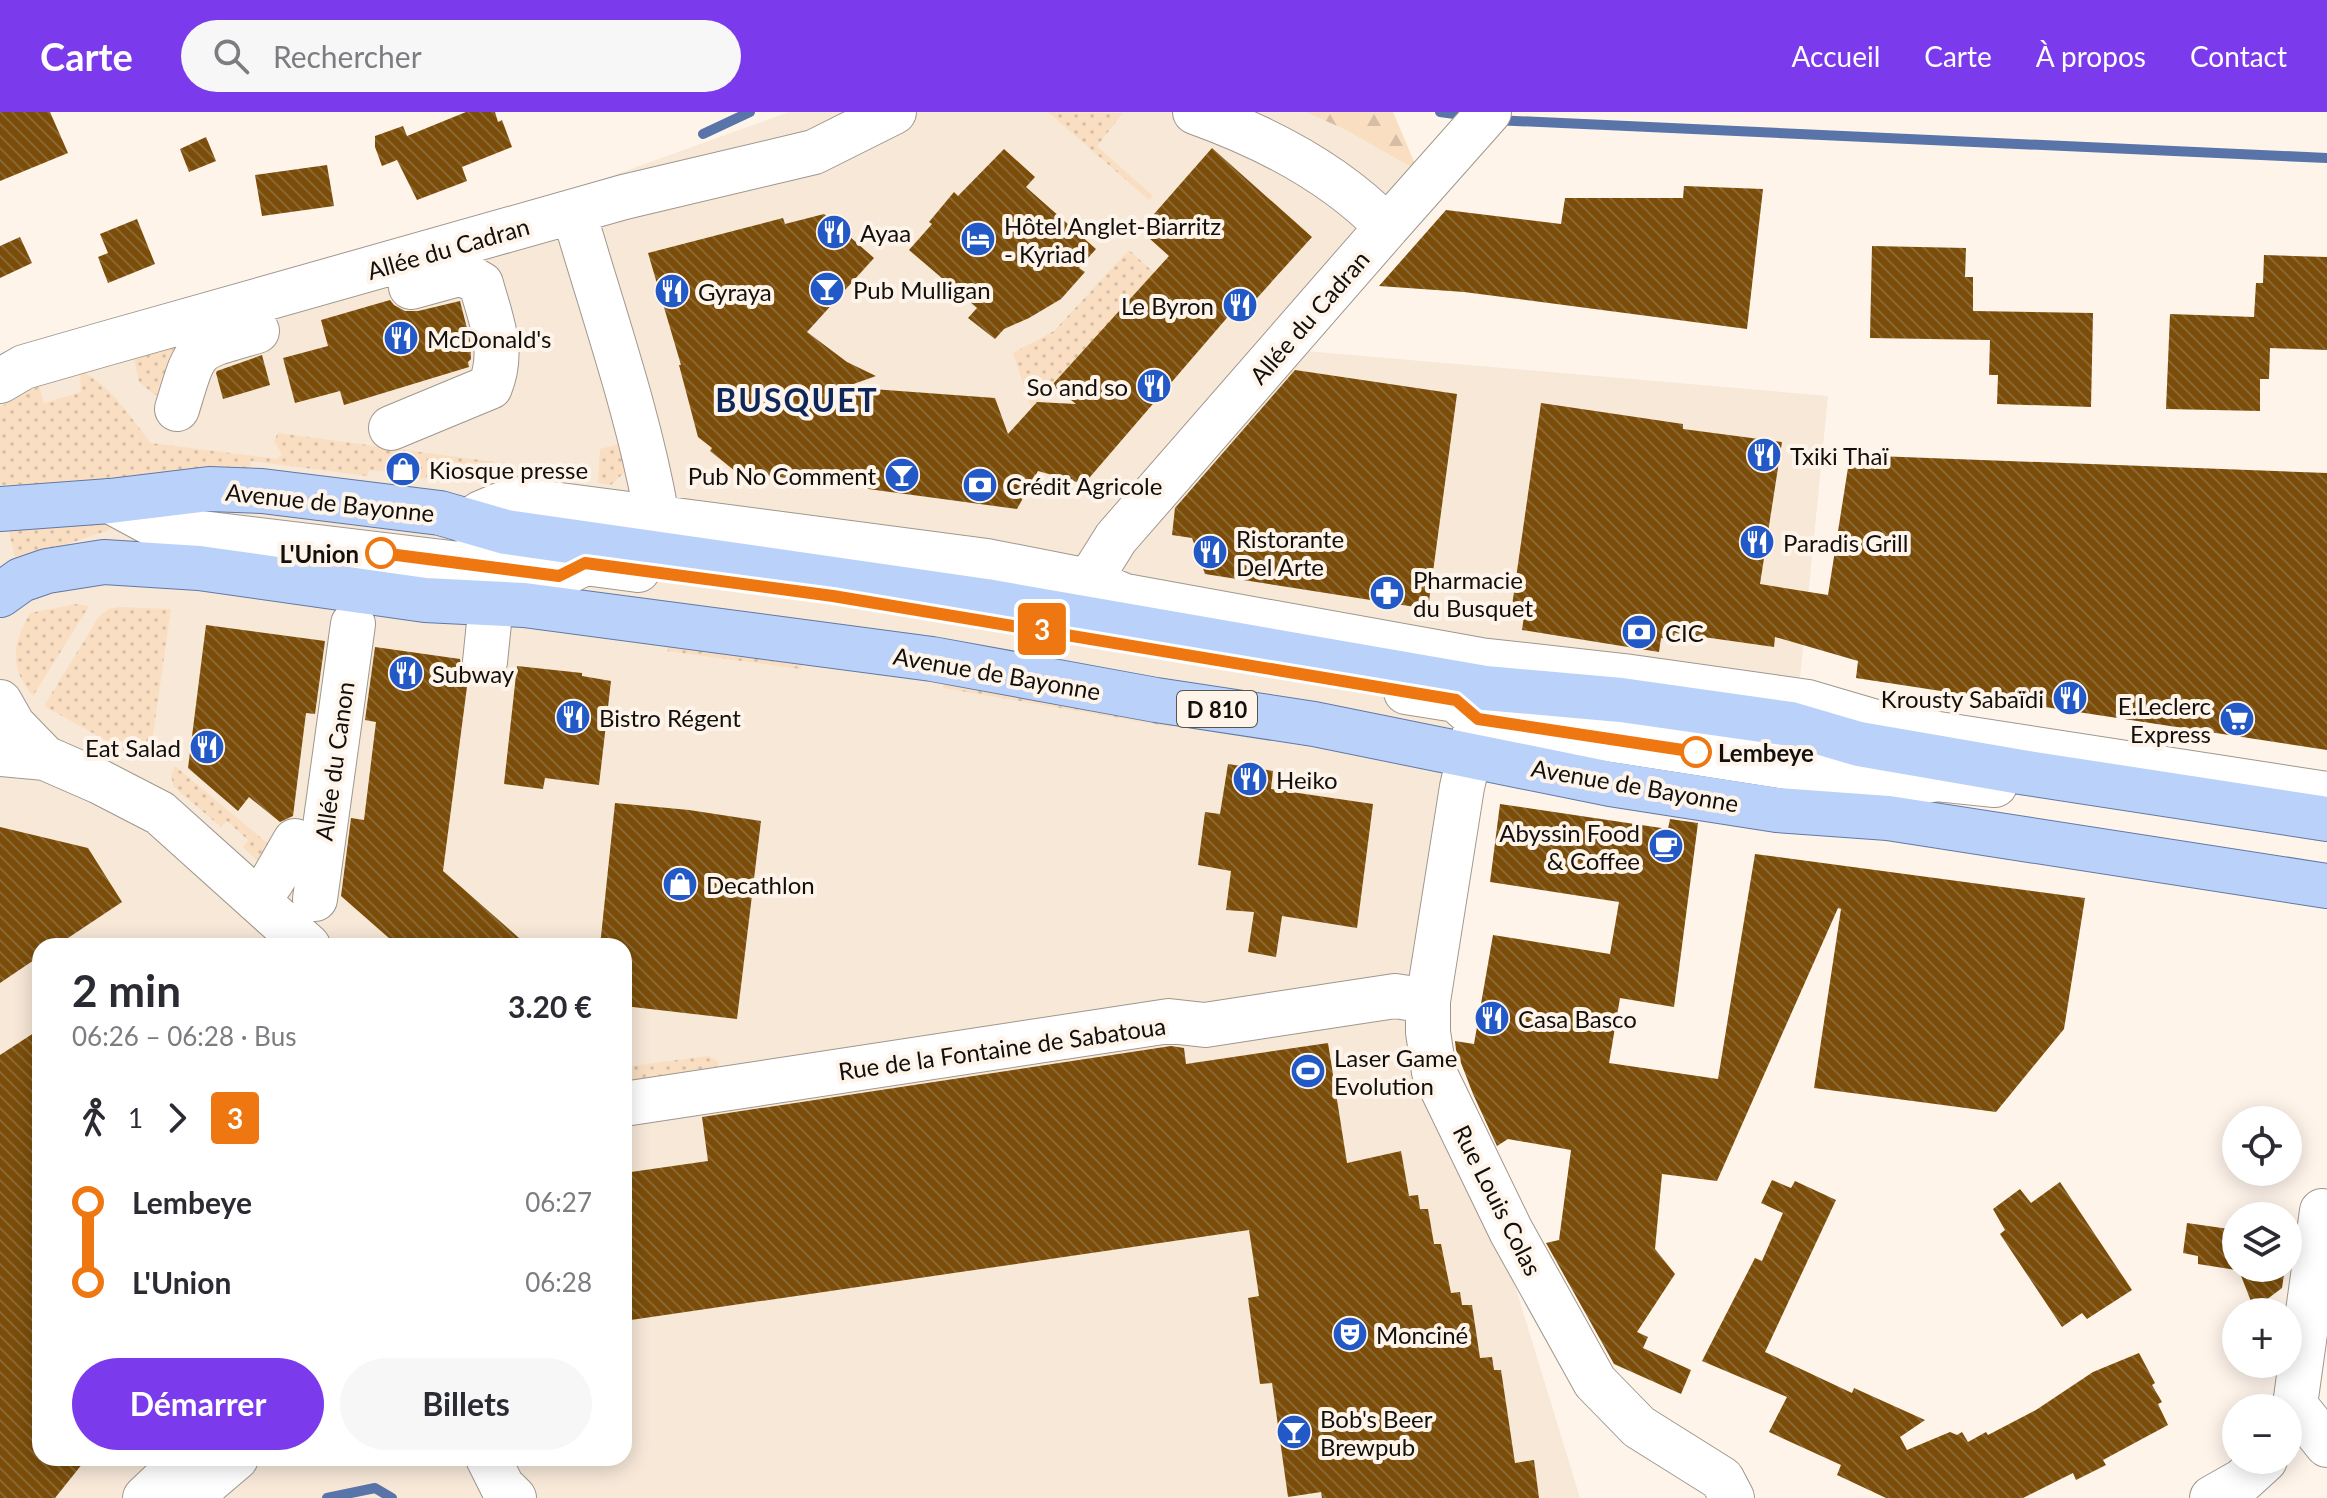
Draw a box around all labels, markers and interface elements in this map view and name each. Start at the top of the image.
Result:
search box [181,20,741,92]
text: Carte [40,33,133,79]
icon: search [209,34,253,78]
text: Rechercher [273,38,422,74]
text: Accueil [1791,39,1880,73]
text: Carte [1924,39,1992,73]
text: À propos [2036,39,2146,73]
text: Contact [2190,39,2287,73]
street label: Allée du Cadran [364,211,532,285]
place label: Hôtel Anglet-Biarritz - Kyriad [1004,211,1221,268]
restaurant icon: Ayaa [815,213,853,251]
place label: Ayaa [860,218,911,247]
hotel icon: Hôtel Anglet-Biarritz - Kyriad [959,220,997,258]
street label: Allée du Cadran [1243,244,1375,390]
bar icon: Pub Mulligan [808,270,846,308]
restaurant icon: Gyraya [653,272,691,310]
place label: Pub Mulligan [853,275,991,304]
place label: Gyraya [698,277,772,306]
restaurant icon: Le Byron [1221,286,1259,324]
place label: Le Byron [1121,291,1214,320]
restaurant icon: McDonald's [382,319,420,357]
place label: McDonald's [427,324,551,353]
restaurant icon: So and so [1135,367,1173,405]
place label: So and so [1026,372,1128,401]
district label: BUSQUET [715,380,879,419]
restaurant icon: Txiki Thaï [1745,436,1783,474]
place label: Txiki Thaï [1790,441,1889,470]
shop icon: Kiosque presse [384,450,422,488]
place label: Kiosque presse [429,455,588,484]
bar icon: Pub No Comment [883,456,921,494]
place label: Pub No Comment [688,461,876,490]
bank icon: Crédit Agricole [961,466,999,504]
place label: Crédit Agricole [1006,471,1162,500]
street label: Avenue de Bayonne [224,477,436,527]
restaurant icon: Paradis Grill [1738,523,1776,561]
place label: Ristorante Del Arte [1236,524,1344,581]
place label: Paradis Grill [1783,528,1908,557]
restaurant icon: Ristorante Del Arte [1191,533,1229,571]
marker: L'Union [366,538,396,568]
place label: L'Union [279,539,359,568]
place label: Pharmacie du Busquet [1413,565,1533,622]
pharmacy icon: Pharmacie du Busquet [1368,574,1406,612]
line badge: 3 [1016,603,1068,655]
text: 3 [1034,612,1050,646]
bank icon: CIC [1620,613,1658,651]
place label: CIC [1665,618,1704,647]
street label: Avenue de Bayonne [891,640,1103,706]
restaurant icon: Subway [387,654,425,692]
place label: Subway [432,659,515,688]
restaurant icon: Krousty Sabaïdi [2051,679,2089,717]
street label: Allée du Canon [308,680,360,842]
place label: Krousty Sabaïdi [1881,684,2044,713]
road number: D 810 [1177,691,1257,727]
place label: E.Leclerc Express [2118,691,2211,748]
restaurant icon: Bistro Régent [554,698,592,736]
supermarket icon: E.Leclerc Express [2218,700,2256,738]
place label: Bistro Régent [599,703,741,732]
restaurant icon: Eat Salad [188,728,226,766]
place label: Eat Salad [85,733,181,762]
marker: Lembeye [1681,737,1711,767]
place label: Lembeye [1718,738,1814,767]
street label: Avenue de Bayonne [1529,752,1741,818]
restaurant icon: Heiko [1231,760,1269,798]
place label: Heiko [1276,765,1338,794]
place label: Abyssin Food & Coffee [1499,818,1640,875]
cafe icon: Abyssin Food & Coffee [1647,827,1685,865]
shop icon: Decathlon [661,865,699,903]
place label: Decathlon [706,870,815,899]
text: 2 min [72,964,181,1016]
text: 3.20 € [508,988,592,1024]
restaurant icon: Casa Basco [1473,999,1511,1037]
place label: Casa Basco [1518,1004,1637,1033]
street label: Rue de la Fontaine de Sabatoua [836,1011,1168,1085]
text: 06:26 – 06:28 · Bus [72,1020,296,1052]
place label: Laser Game Evolution [1334,1043,1458,1100]
sports icon: Laser Game Evolution [1289,1052,1327,1090]
icon: walk [72,1096,116,1140]
icon: forward [155,1096,199,1140]
text: 3 [227,1101,243,1135]
text: 1 [128,1102,143,1134]
map controls [2222,1106,2302,1474]
button: locate [2222,1106,2302,1186]
street label: Rue Louis Colas [1448,1120,1548,1280]
text: Lembeye [132,1184,252,1220]
text: 06:27 [525,1186,592,1218]
button: layers [2222,1202,2302,1282]
text: L'Union [132,1264,231,1300]
text: 06:28 [525,1266,592,1298]
button: + [2222,1298,2302,1378]
theatre icon: Monciné [1331,1315,1369,1353]
place label: Monciné [1376,1320,1468,1349]
button: Démarrer [72,1358,324,1450]
button: Billets [340,1358,592,1450]
button: − [2222,1394,2302,1474]
place label: Bob's Beer Brewpub [1320,1404,1433,1461]
bar icon: Bob's Beer Brewpub [1275,1413,1313,1451]

